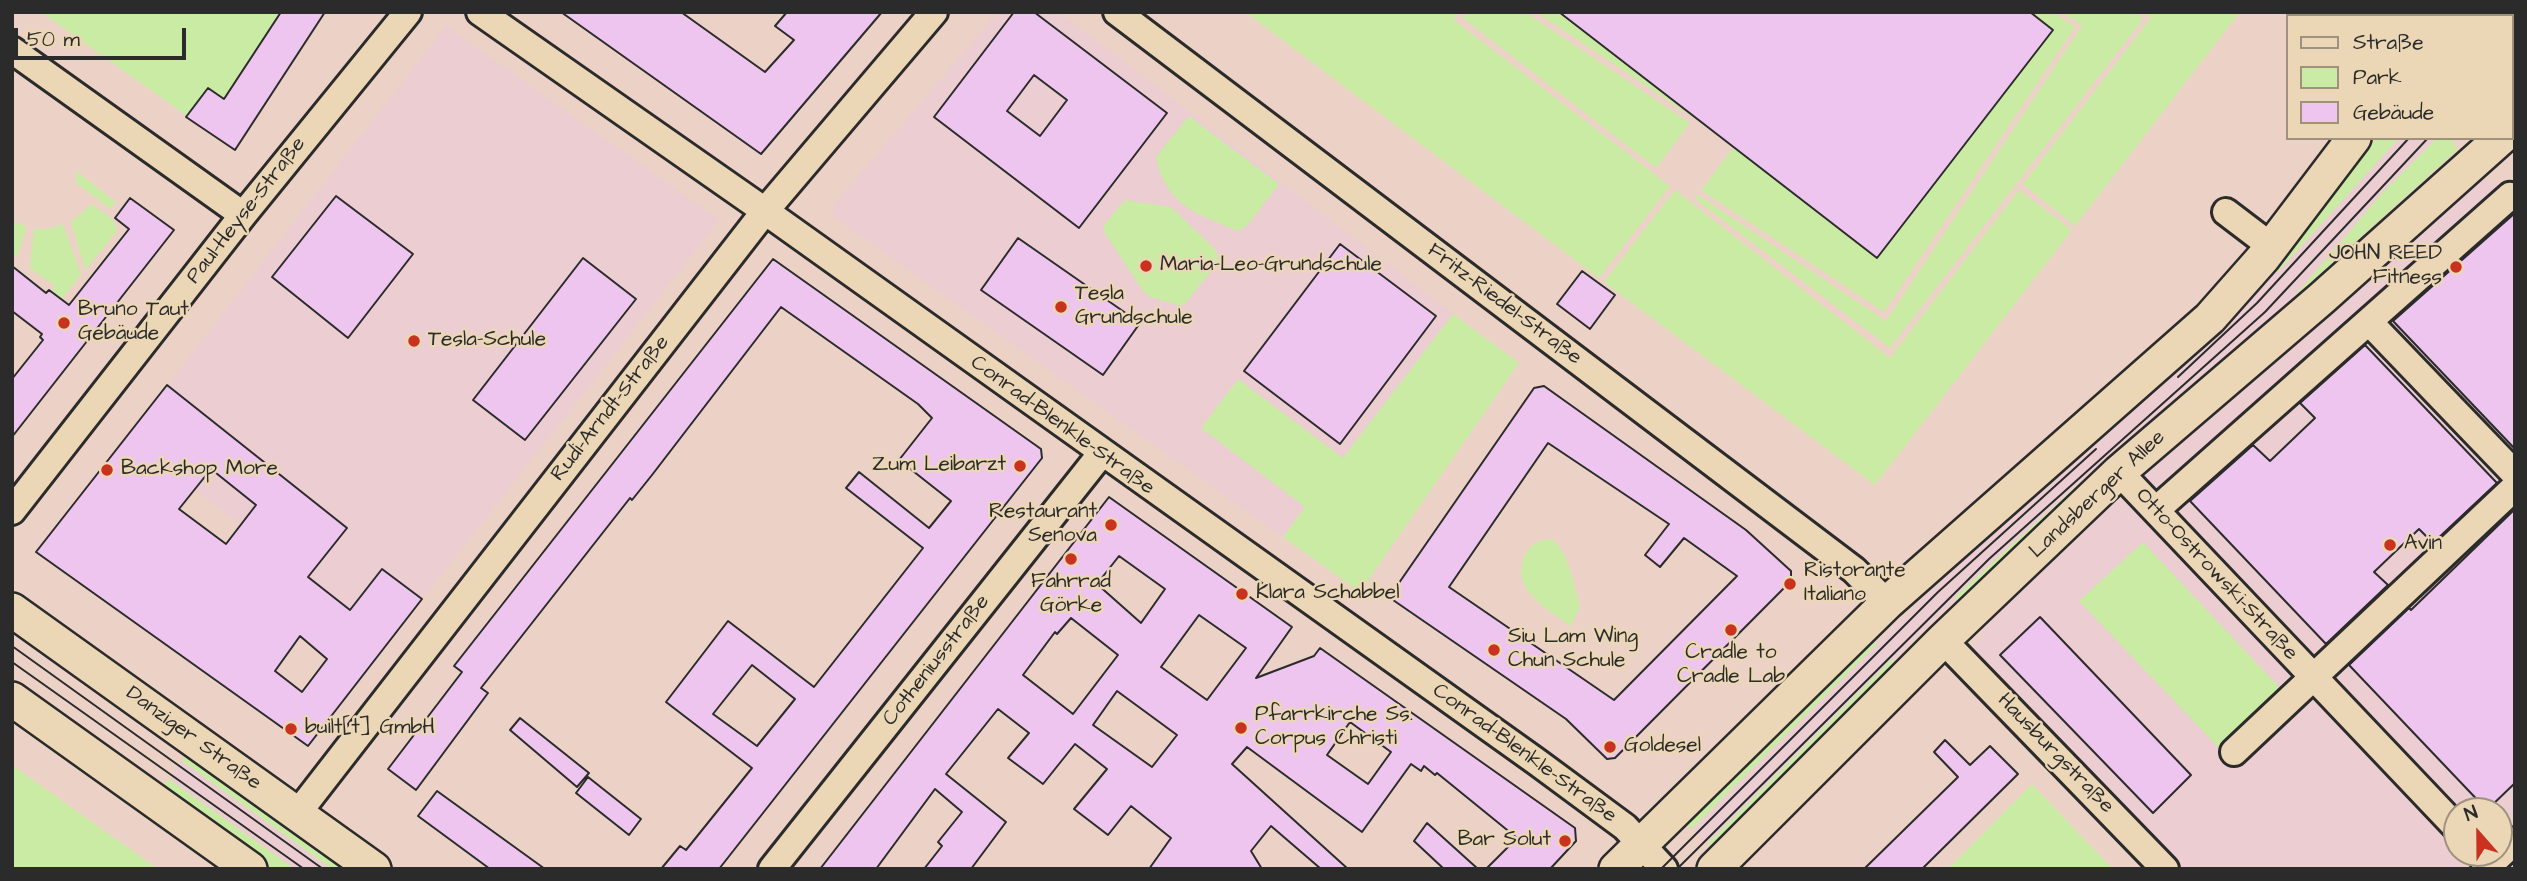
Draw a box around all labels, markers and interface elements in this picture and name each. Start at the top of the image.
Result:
scale bar [18,14,189,58]
legend [2286,14,2513,140]
text: 50 m [27,25,80,54]
text: Straße [2353,28,2424,57]
text: Park [2353,63,2402,92]
text: Gebäude [2353,98,2434,127]
street label: Paul-Heyse-Straße [182,133,312,289]
street label: Fritz-Riedel-Straße [1422,239,1586,371]
place label: JOHN REED Fitness [2329,242,2442,292]
place label: Maria-Leo-Grundschule [1160,253,1382,279]
marker: Maria-Leo-Grundschule [1138,258,1154,274]
marker: JOHN REED Fitness [2448,259,2464,275]
place label: Tesla Grundschule [1075,282,1193,332]
place label: Bruno Taut Gebäude [78,298,189,348]
marker: Tesla Grundschule [1053,299,1069,315]
marker: Bruno Taut Gebäude [56,315,72,331]
place label: Tesla-Schule [428,328,546,354]
street label: Rudi-Arndt-Straße [546,331,676,487]
marker: Tesla-Schule [406,333,422,349]
street label: Conrad-Blenkle-Straße [965,351,1159,501]
street label: Landsberger Allee [2025,426,2171,564]
place label: Zum Leibarzt [872,453,1006,479]
place label: Backshop More [121,457,278,483]
marker: Zum Leibarzt [1012,458,1028,474]
marker: Backshop More [99,462,115,478]
street label: Otto-Ostrowski-Straße [2130,484,2302,666]
place label: Restaurant Senova [989,500,1097,550]
marker: Restaurant Senova [1103,517,1119,533]
place label: Avin [2404,532,2442,558]
marker: Avin [2382,537,2398,553]
marker: Fahrrad Görke [1063,551,1079,567]
place label: Ristorante Italiano [1804,559,1906,609]
place label: Fahrrad Görke [1031,570,1111,620]
marker: Ristorante Italiano [1782,576,1798,592]
place label: Klara Schabbel [1256,581,1399,607]
marker: Klara Schabbel [1234,586,1250,602]
street label: Cotheniusstraße [878,590,996,732]
marker: Cradle to Cradle Lab [1723,622,1739,638]
place label: Siu Lam Wing Chun Schule [1508,625,1638,675]
place label: Cradle to Cradle Lab [1677,641,1785,691]
marker: Siu Lam Wing Chun Schule [1486,642,1502,658]
street label: Conrad-Blenkle-Straße [1427,679,1621,829]
street label: Danziger Straße [120,681,266,797]
street label: Hausburgstraße [1991,689,2119,819]
place label: Pfarrkirche Ss. Corpus Christi [1255,703,1413,753]
place label: built[t] GmbH [305,716,435,742]
marker: Pfarrkirche Ss. Corpus Christi [1233,720,1249,736]
marker: built[t] GmbH [283,721,299,737]
place label: Goldesel [1624,734,1701,760]
marker: Goldesel [1602,739,1618,755]
north arrow [2443,797,2513,867]
text: N [2461,799,2481,829]
place label: Bar Solut [1458,828,1551,854]
marker: Bar Solut [1557,833,1573,849]

